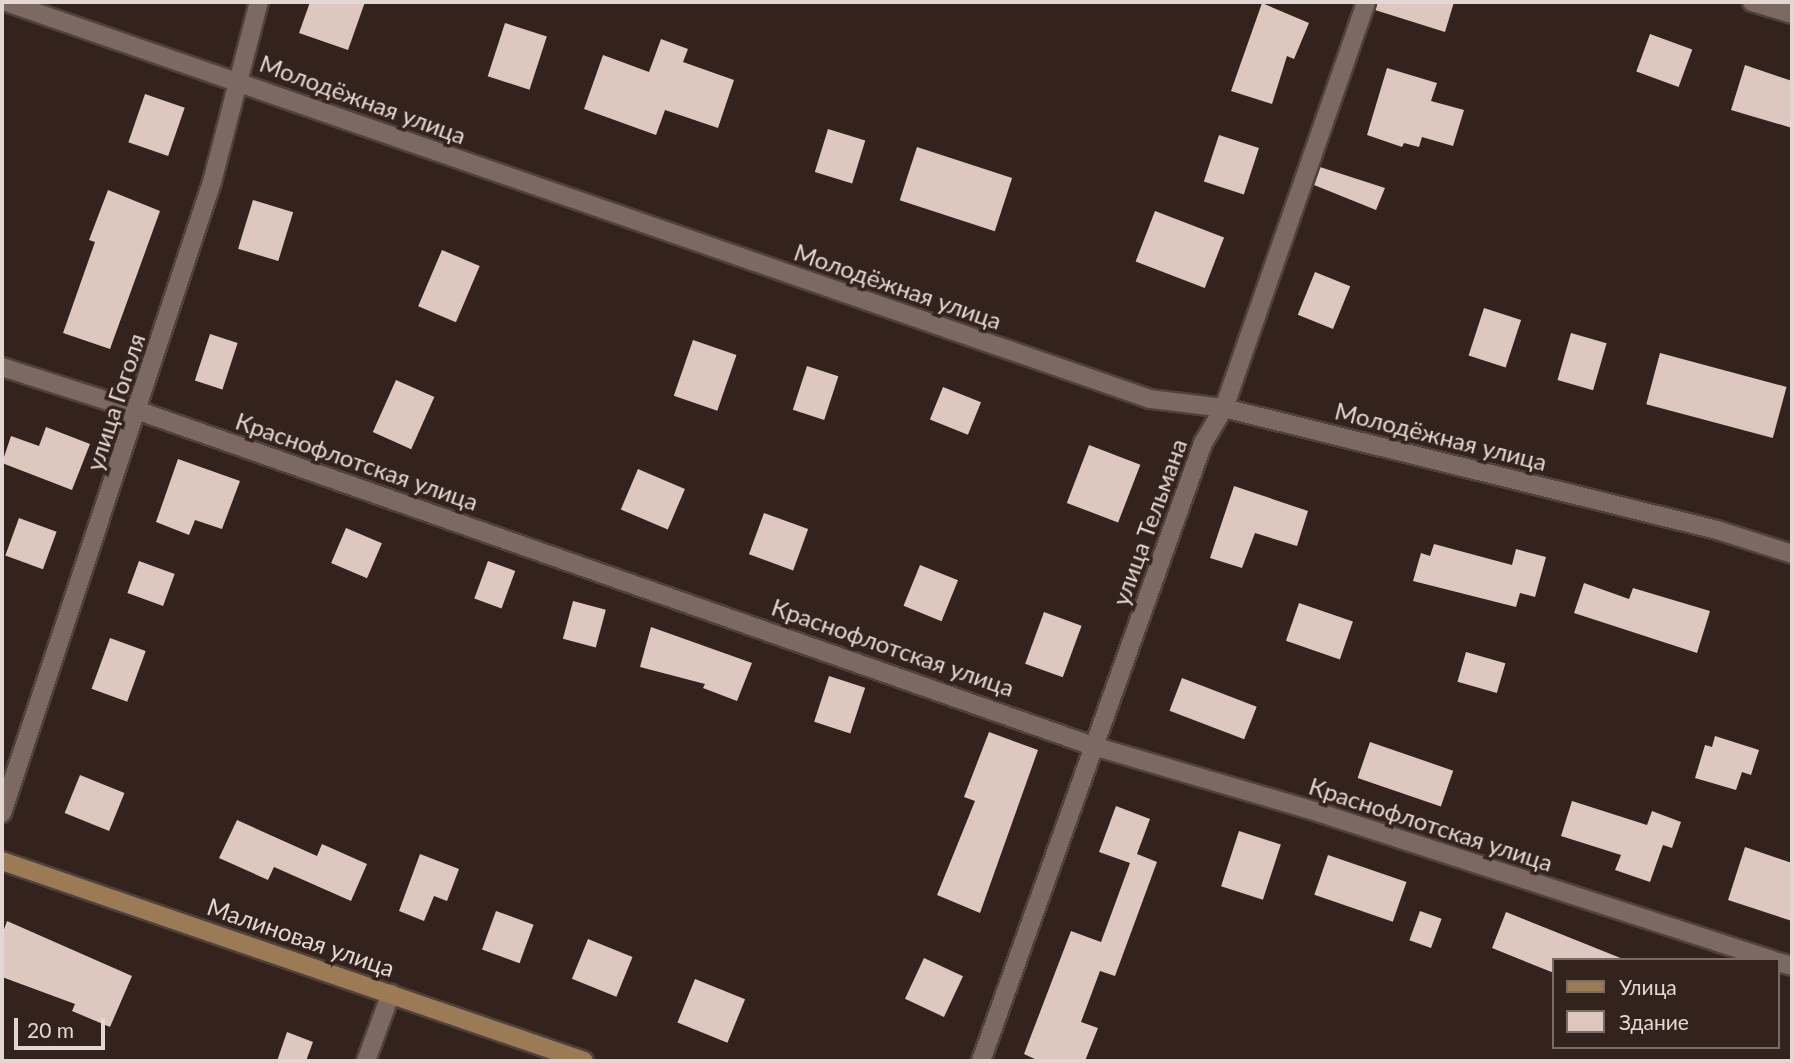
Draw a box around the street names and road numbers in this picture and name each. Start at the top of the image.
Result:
street label: Молодёжная улица [256,48,470,150]
street label: Молодёжная улица [791,237,1005,335]
street label: улица Гоголя [79,330,151,474]
street label: Молодёжная улица [1332,396,1550,476]
street label: Краснофлотская улица [232,406,482,516]
street label: улица Тельмана [1105,435,1193,609]
street label: Краснофлотская улица [768,592,1018,702]
street label: Краснофлотская улица [1306,771,1556,877]
street label: Малиновая улица [204,891,398,983]

